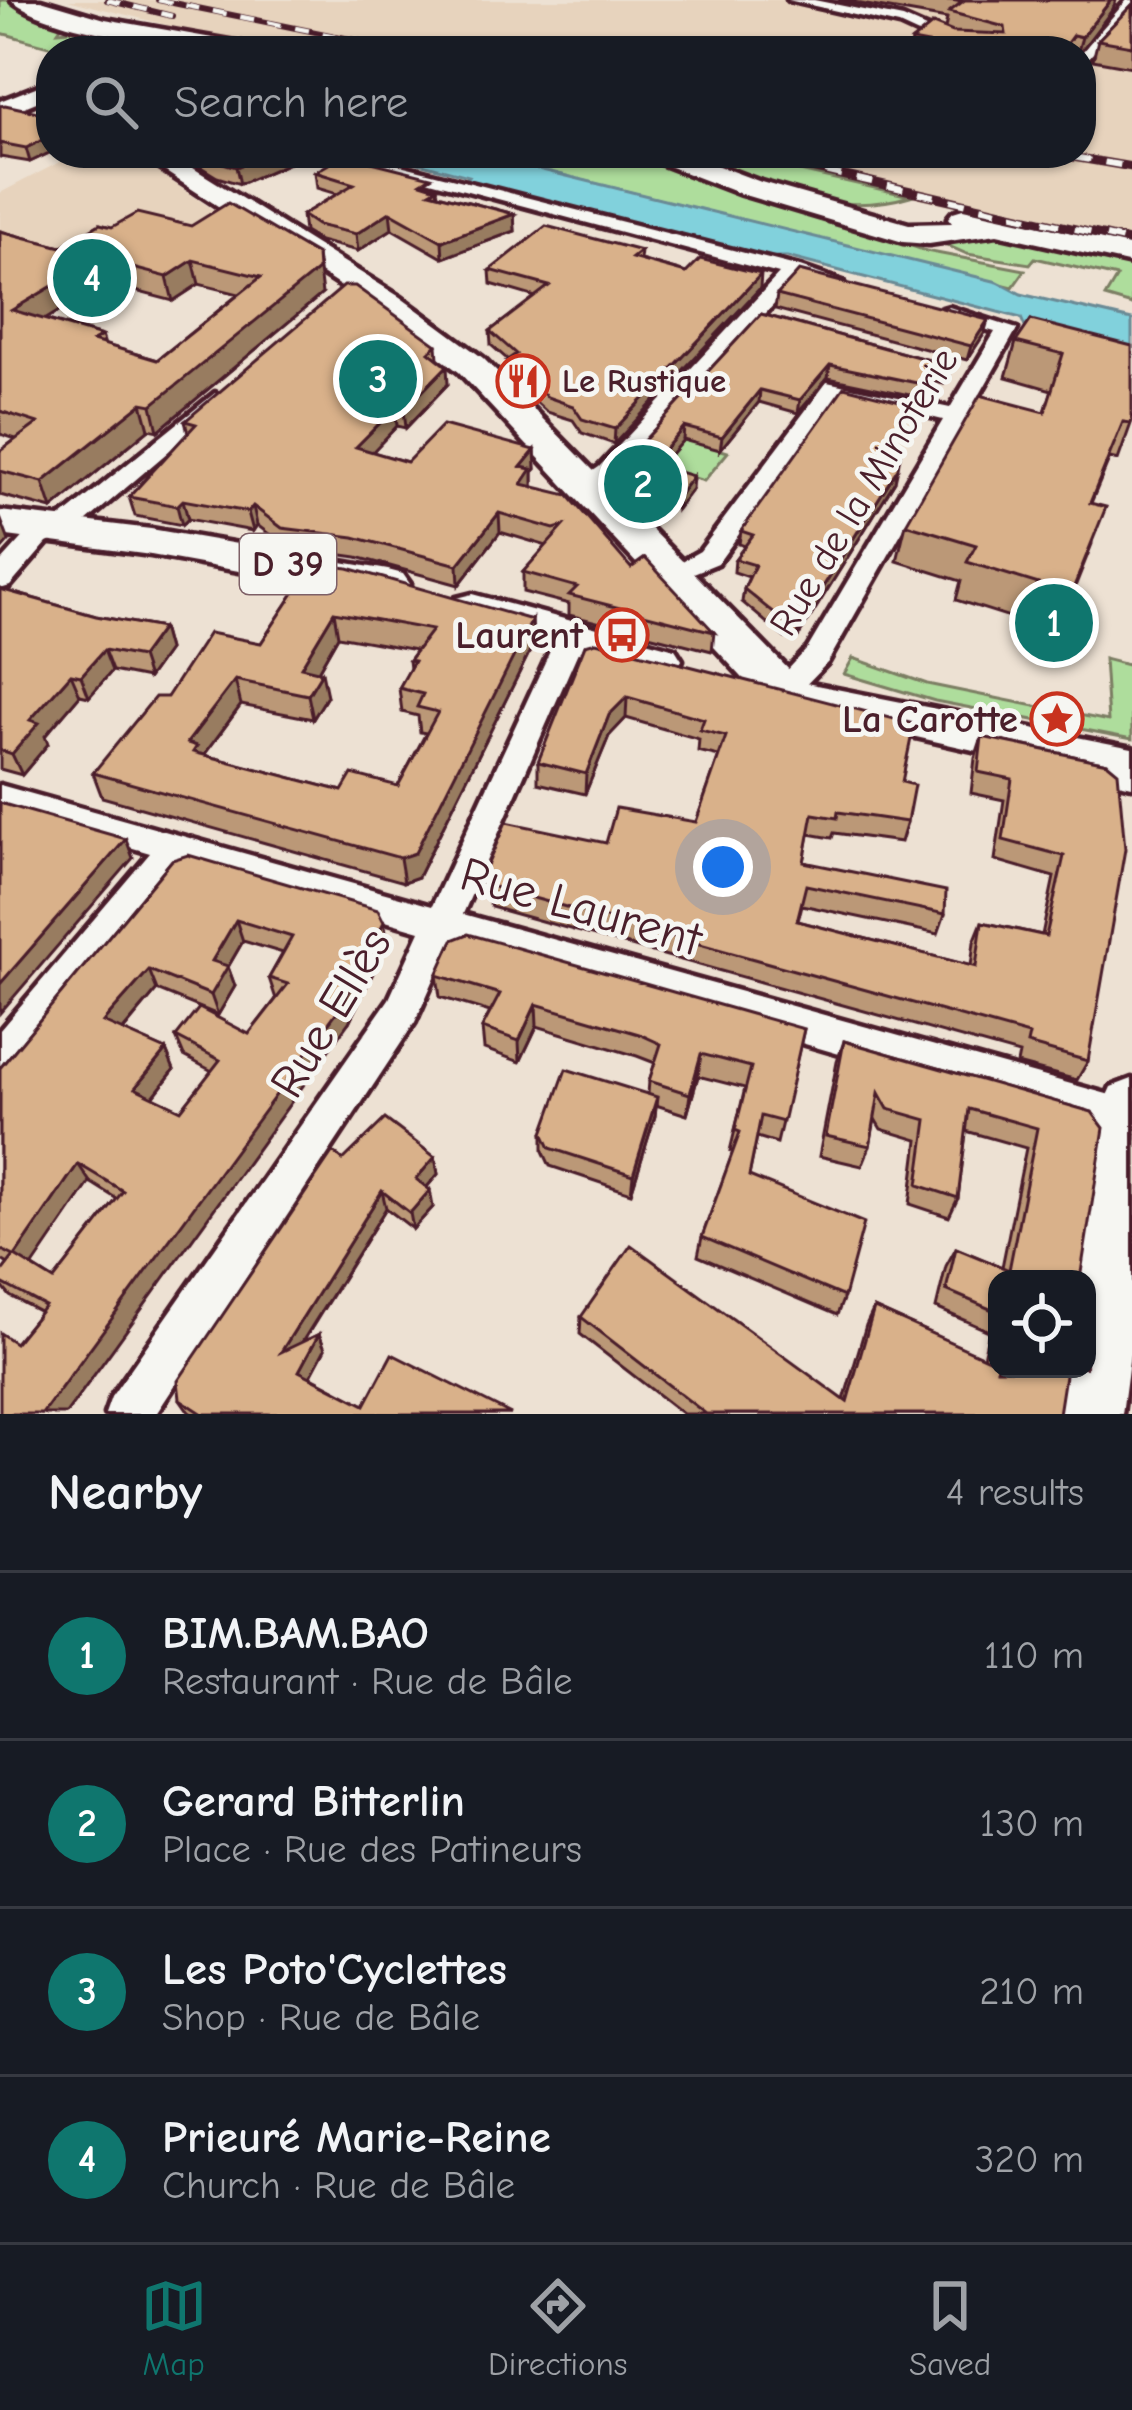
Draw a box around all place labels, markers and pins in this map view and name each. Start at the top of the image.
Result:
pin: 4 [53,233,131,323]
pin: 3 [339,334,417,424]
restaurant icon: Le Rustique [495,353,551,409]
place label: Le Rustique [562,362,726,400]
pin: 2 [604,439,682,529]
pin: 1 [1015,578,1093,668]
bus stop icon: Laurent [594,607,650,663]
place label: Laurent [455,613,584,658]
place icon: La Carotte [1029,691,1085,747]
place label: La Carotte [842,697,1018,742]

